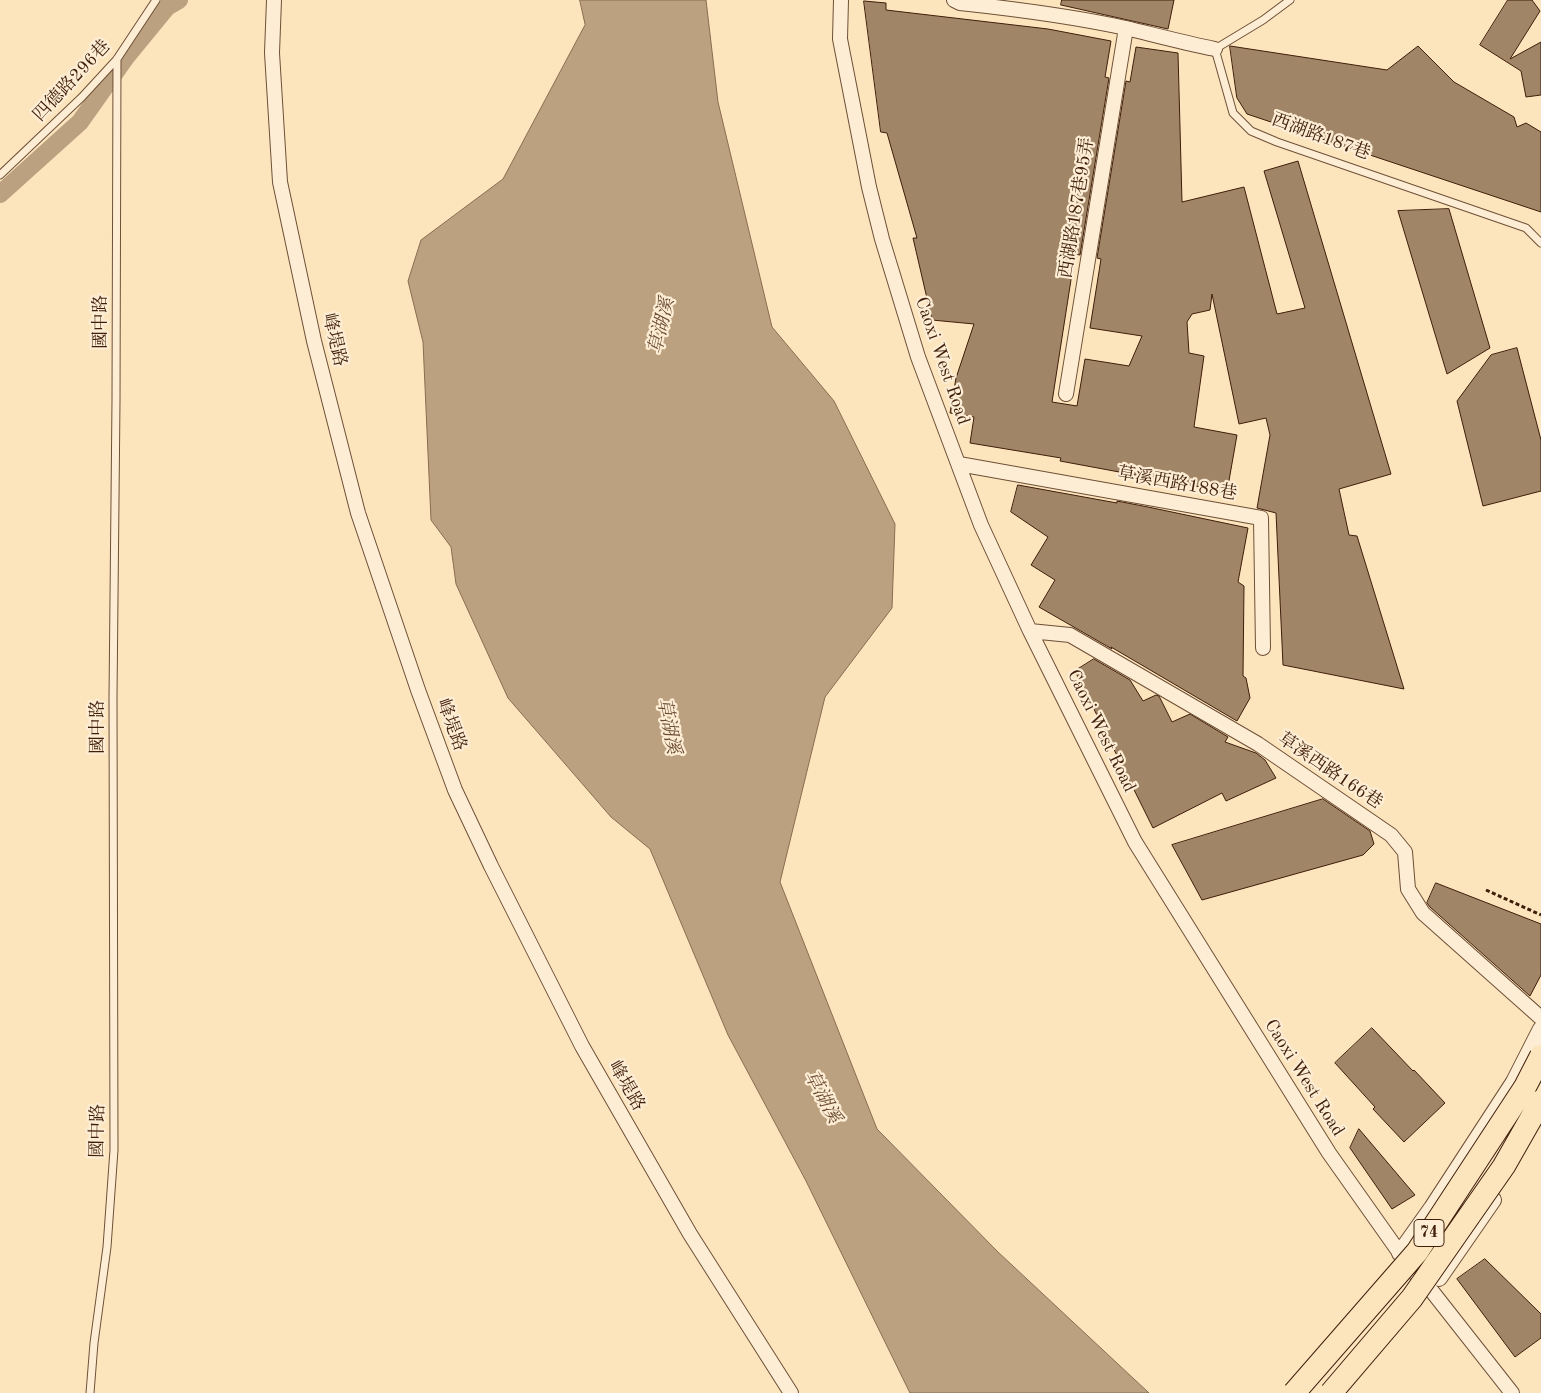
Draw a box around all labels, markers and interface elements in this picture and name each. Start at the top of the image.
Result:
street label: 四德路296巷 [29,36,115,126]
street label: 西湖路187巷 [1269,109,1373,165]
street label: 西湖路187巷95弄 [1055,136,1099,280]
street label: Caoxi West Road [910,294,974,428]
street label: 國中路 [90,295,112,349]
water label: 草湖溪 [644,296,680,356]
street label: 峰堤路 [317,311,351,369]
street label: 草溪西路188巷 [1115,463,1239,505]
street label: Caoxi West Road [1062,666,1140,796]
street label: 峰堤路 [432,696,470,754]
water label: 草湖溪 [651,696,685,756]
street label: 國中路 [87,700,109,754]
street label: 草溪西路166巷 [1274,728,1386,814]
street label: Caoxi West Road [1259,1016,1349,1140]
street label: 峰堤路 [603,1057,649,1115]
water label: 草湖溪 [799,1066,845,1128]
street label: 國中路 [87,1104,109,1158]
road number: 74 [1414,1220,1444,1246]

